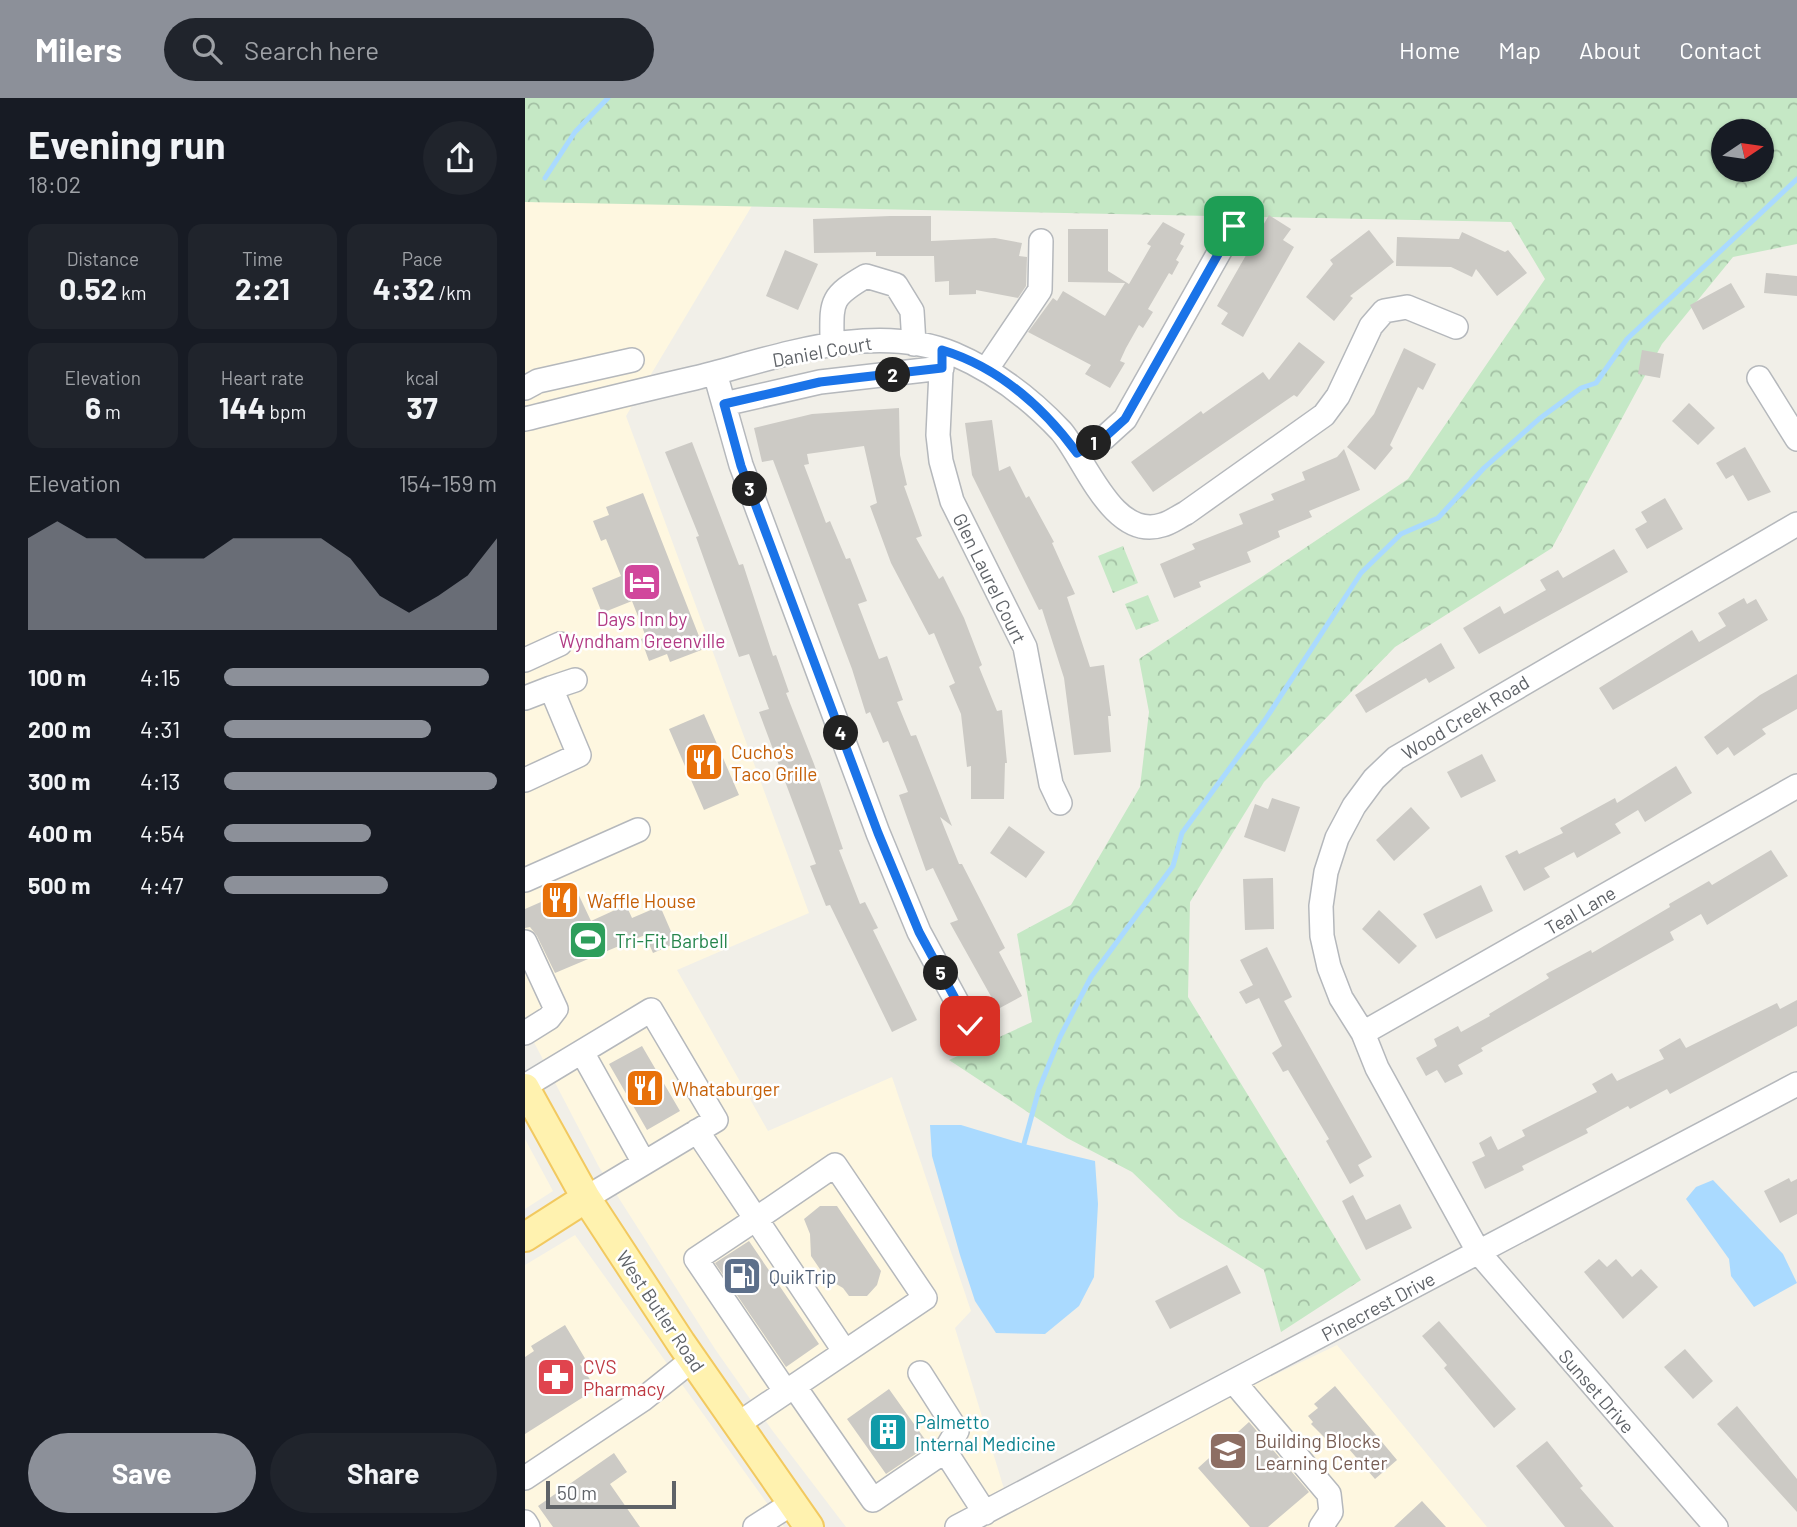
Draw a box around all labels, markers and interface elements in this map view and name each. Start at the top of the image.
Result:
search box [164,18,654,81]
text: Milers [35,29,122,69]
icon: search [188,30,226,68]
text: Search here [244,34,379,65]
text: Home [1399,35,1460,64]
text: Map [1498,35,1541,64]
text: About [1579,35,1641,64]
text: Contact [1679,35,1762,64]
north arrow [1711,119,1775,182]
map controls [1711,119,1774,182]
text: Evening run [28,121,226,167]
button: share [423,121,497,195]
text: 18:02 [28,170,81,198]
pin [1204,196,1264,256]
icon: arrive [1215,207,1253,245]
text: Distance [67,247,139,270]
text: Time [242,247,283,270]
text: Pace [402,247,443,270]
text: 0.52 [59,270,117,306]
text: 2:21 [235,270,290,306]
text: 4:32 [373,270,435,306]
text: km [117,281,146,304]
text: /km [435,281,472,304]
street label: Daniel Court [770,331,874,371]
pin: 2 [875,358,911,392]
text: 2 [887,363,898,386]
text: Elevation [65,366,141,389]
text: Heart rate [221,366,304,389]
text: kcal [406,366,439,389]
text: 6 [85,389,101,425]
text: 144 [219,389,266,425]
text: 37 [407,389,438,425]
text: m [101,400,121,423]
text: bpm [266,400,306,423]
pin: 1 [1077,426,1111,460]
text: 1 [1090,431,1097,454]
text: Elevation [28,469,121,497]
text: 154–159 m [399,469,497,497]
pin: 3 [733,472,768,506]
text: 3 [744,477,755,500]
street label: Glen Laurel Court [949,509,1031,647]
hotel icon: Days Inn by Wyndham Greenville [621,561,663,603]
place label: Days Inn by Wyndham Greenville [559,607,725,652]
text: 100 m [28,663,86,691]
text: 4:15 [140,663,180,691]
street label: Wood Creek Road [1397,670,1533,764]
text: 200 m [28,715,91,743]
text: 4:31 [140,715,180,743]
pin: 4 [823,716,859,750]
text: 4 [835,721,846,744]
place label: Cucho's Taco Grille [731,740,818,785]
restaurant icon: Cucho's Taco Grille [683,741,725,783]
text: 300 m [28,767,90,795]
text: 4:13 [140,767,180,795]
text: 400 m [28,819,92,847]
text: 4:54 [140,819,185,847]
text: 500 m [28,871,90,899]
text: 4:47 [140,871,183,899]
restaurant icon: Waffle House [539,879,581,921]
street label: Teal Lane [1540,881,1620,939]
place label: Waffle House [587,889,696,912]
sports icon: Tri-Fit Barbell [567,919,609,961]
place label: Tri-Fit Barbell [615,929,728,952]
pin: 5 [923,956,959,990]
text: 5 [935,961,946,984]
pin [940,996,1000,1056]
icon: check [951,1007,989,1045]
restaurant icon: Whataburger [624,1067,666,1109]
place label: Whataburger [672,1077,780,1100]
street label: West Butler Road [612,1246,710,1376]
fuel station icon: QuikTrip [721,1255,763,1297]
place label: QuikTrip [769,1265,837,1288]
street label: Pinecrest Drive [1317,1266,1439,1346]
street label: Sunset Drive [1554,1344,1640,1438]
place label: CVS Pharmacy [583,1355,665,1400]
pharmacy icon: CVS Pharmacy [535,1356,577,1398]
place label: Palmetto Internal Medicine [915,1410,1056,1455]
building icon: Palmetto Internal Medicine [867,1411,909,1453]
place label: Building Blocks Learning Center [1255,1429,1387,1474]
school or university icon: Building Blocks Learning Center [1207,1430,1249,1472]
button: Save [28,1433,256,1513]
button: Share [270,1433,497,1513]
scale bar [546,1478,675,1510]
text: 50 m [557,1481,597,1504]

